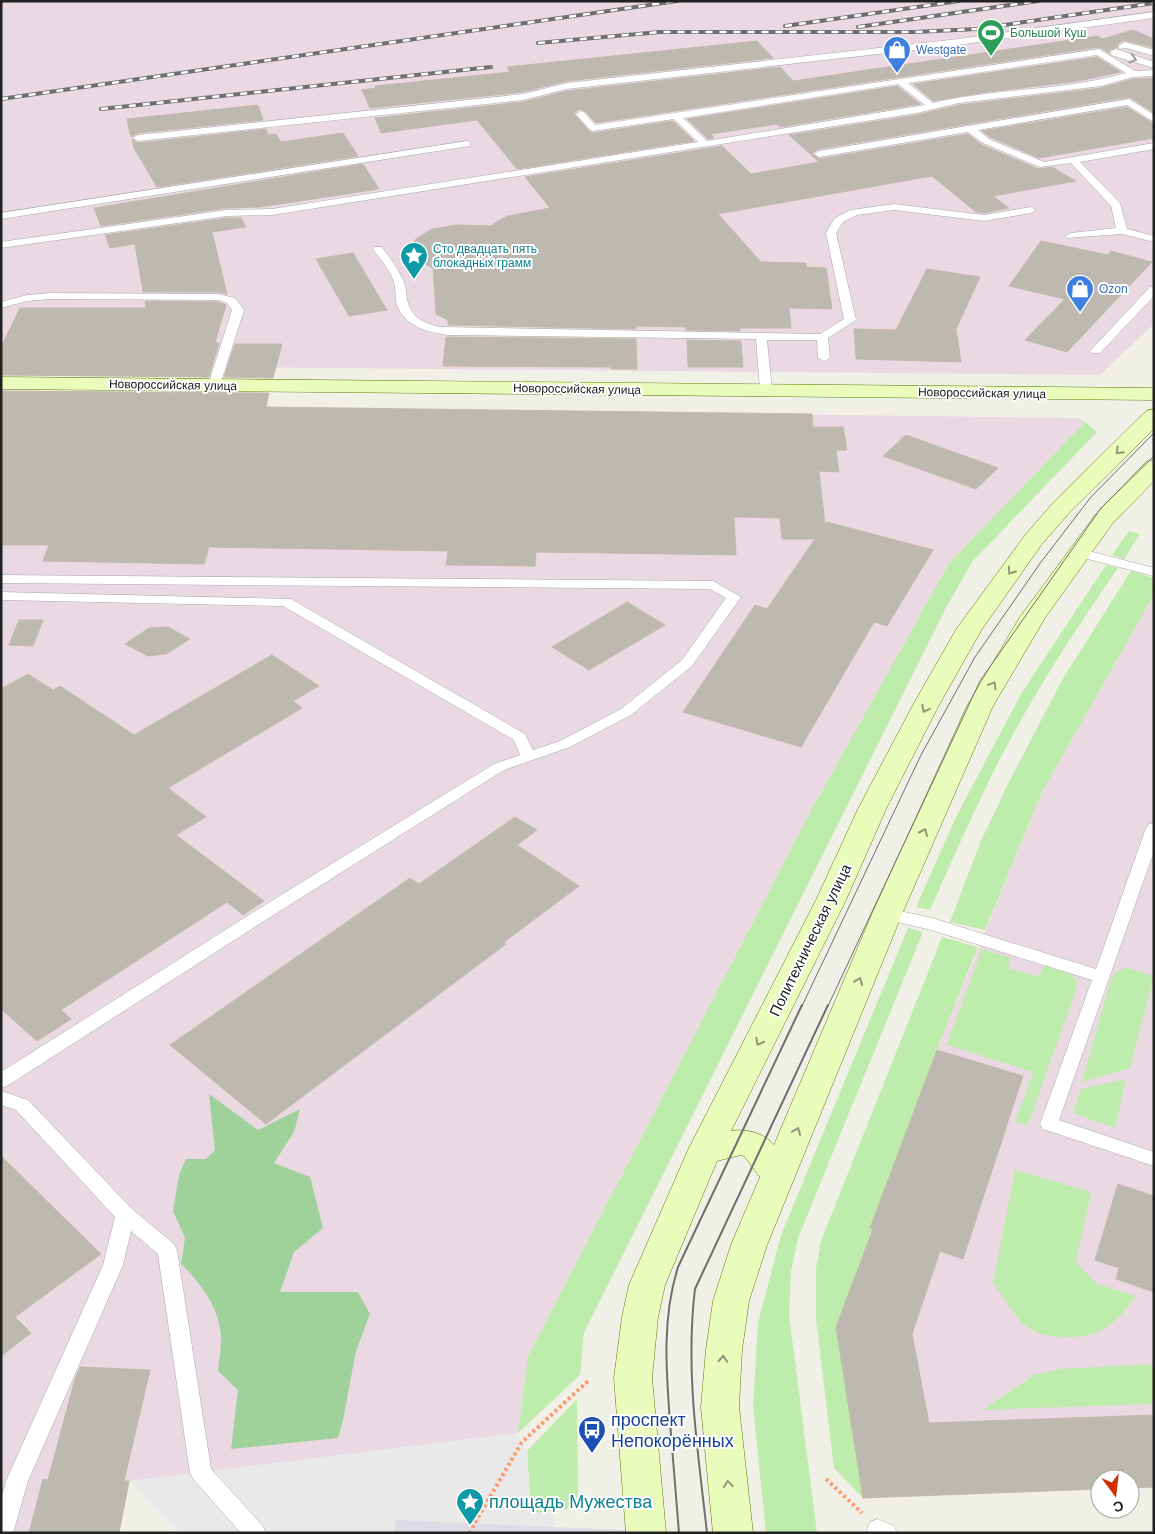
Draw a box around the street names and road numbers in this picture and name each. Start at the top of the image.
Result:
street label: Новороссийская улица [109,377,237,393]
street label: Новороссийская улица [513,381,641,397]
street label: Новороссийская улица [918,385,1046,401]
street label: Политехническая улица [766,861,855,1019]

